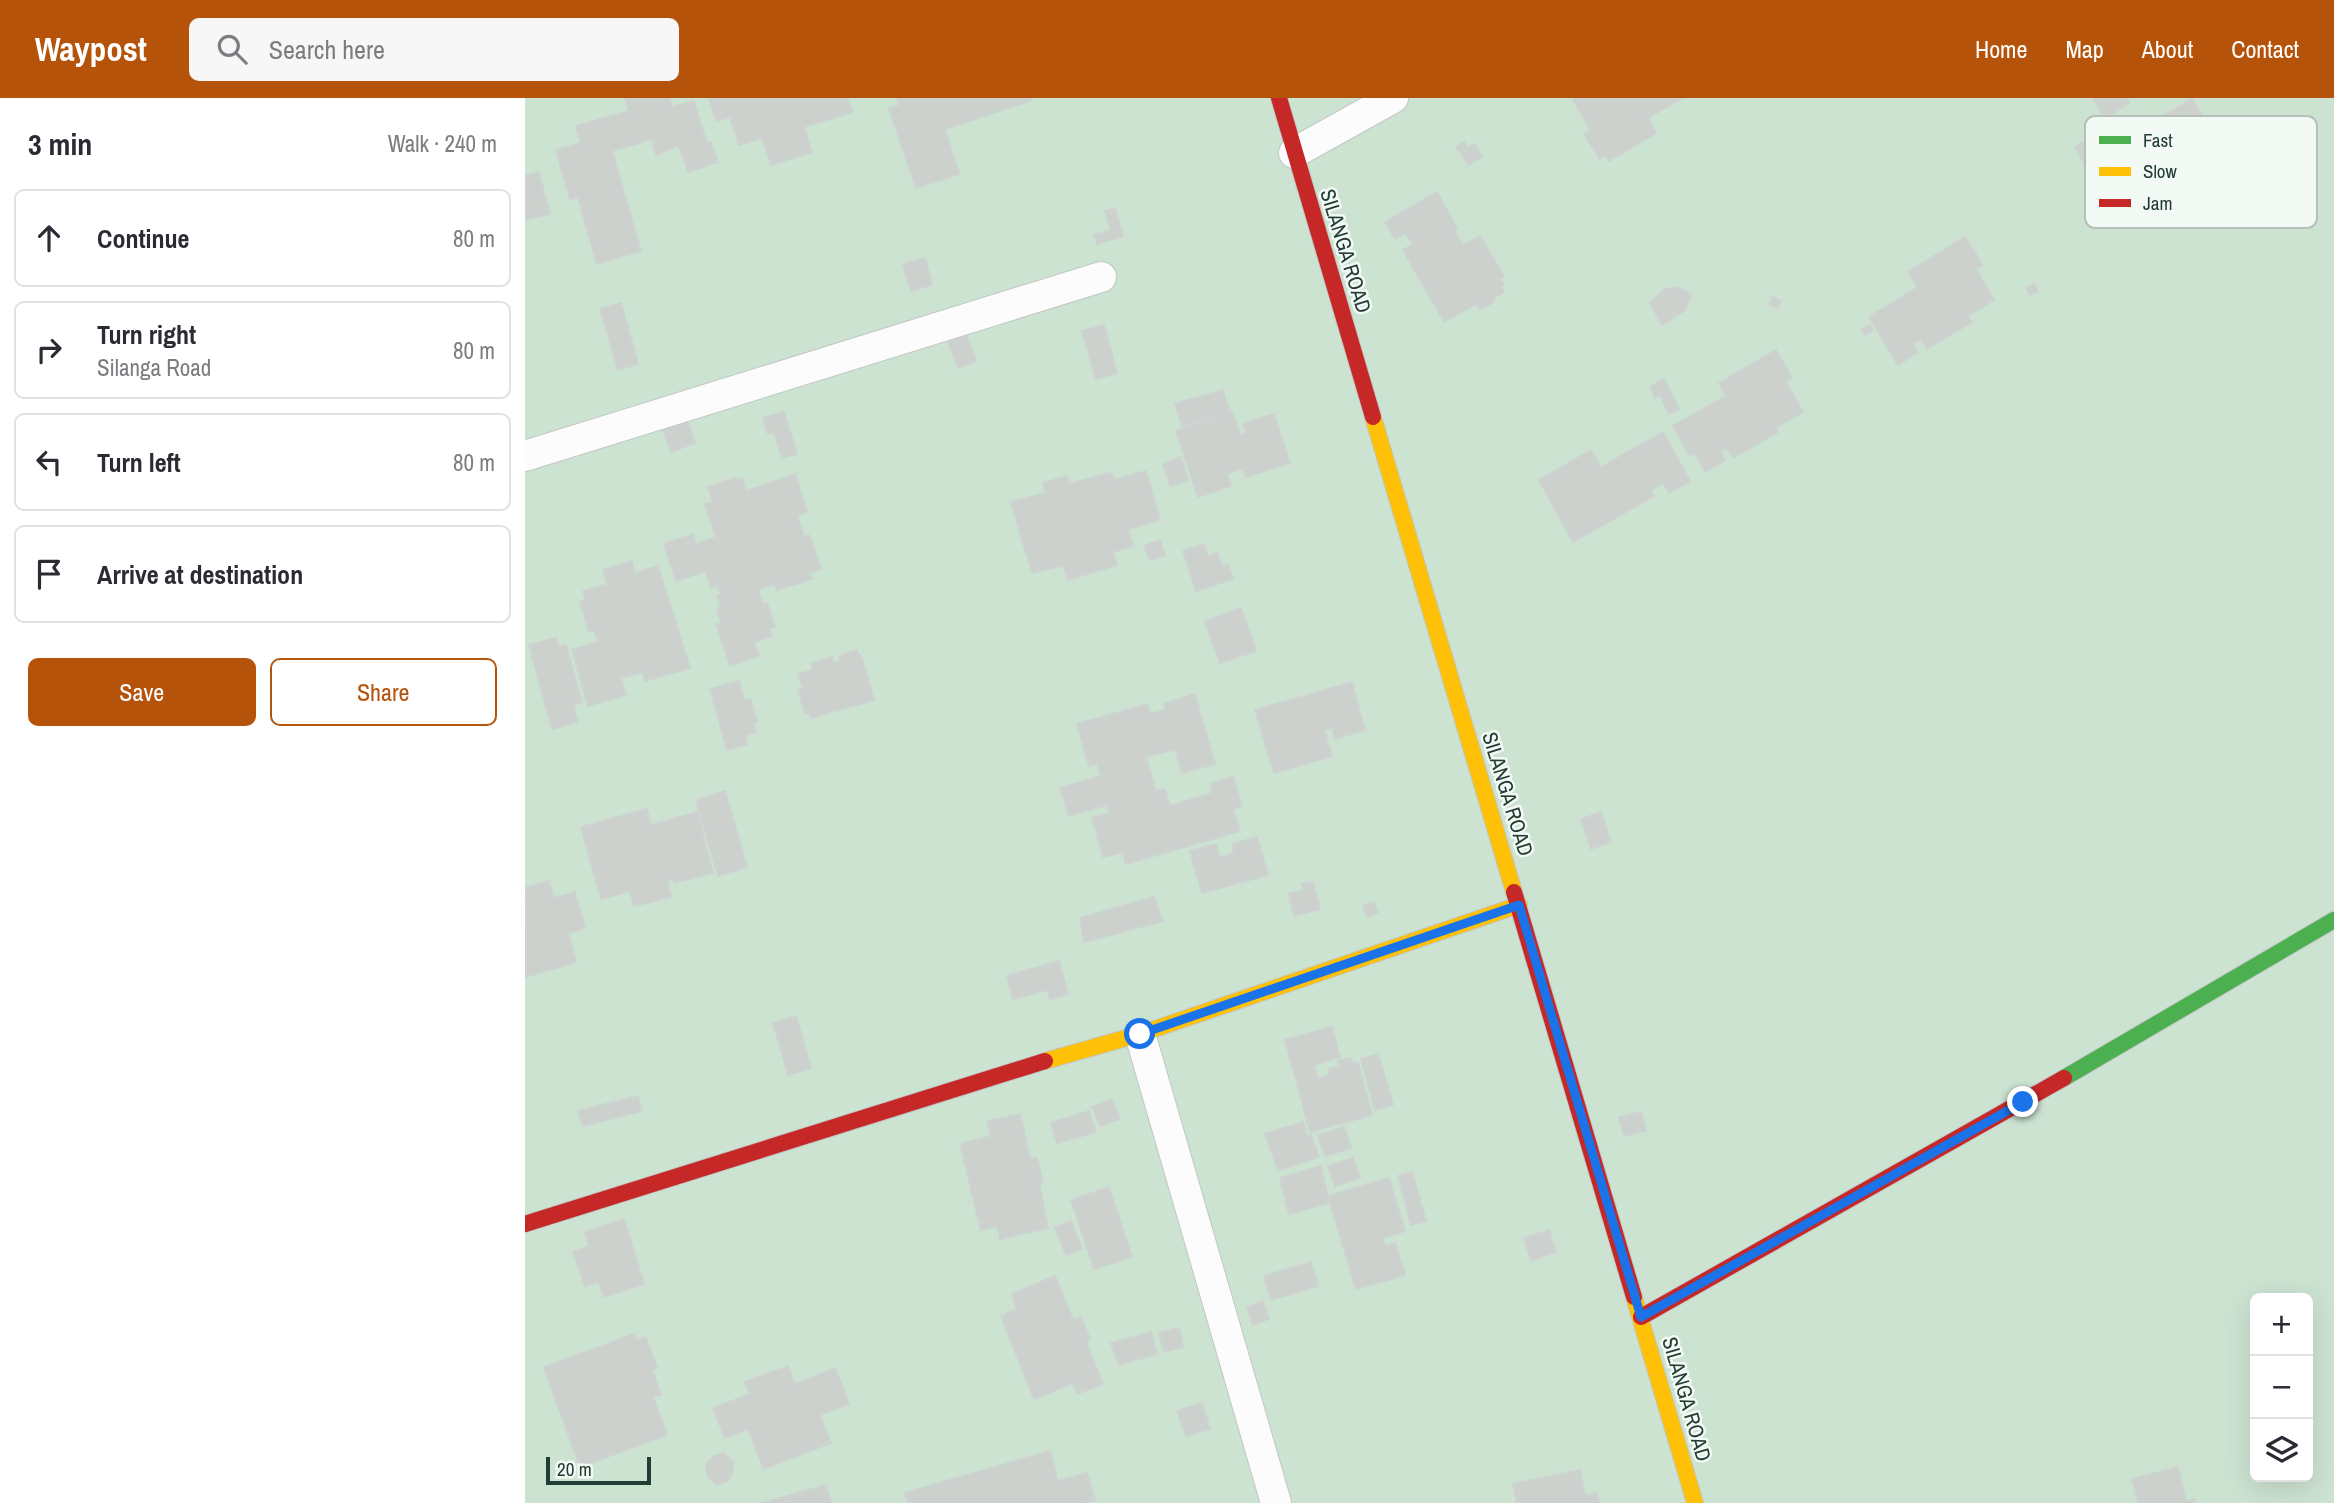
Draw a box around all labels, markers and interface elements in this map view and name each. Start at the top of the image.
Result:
search box [189,18,679,81]
text: Waypost [35,27,147,71]
icon: search [213,30,251,68]
text: Search here [269,32,385,67]
text: Home [1975,33,2027,65]
text: Map [2065,33,2104,65]
text: About [2142,33,2193,65]
text: Contact [2231,33,2299,65]
legend [2085,116,2317,228]
text: 3 min [28,124,92,164]
text: Fast [2143,127,2173,153]
text: Walk · 240 m [388,128,497,159]
text: Slow [2143,158,2178,184]
street label: SILANGA ROAD [1313,185,1379,317]
text: Jam [2143,190,2172,216]
icon: ahead [30,219,68,257]
text: Continue [97,221,189,256]
text: 80 m [453,223,495,254]
text: Turn right [97,317,196,352]
icon: right [30,331,68,369]
text: 80 m [453,335,495,366]
text: Silanga Road [97,352,211,383]
icon: left [30,443,68,481]
text: Turn left [97,445,181,480]
text: 80 m [453,447,495,478]
icon: arrive [30,555,68,593]
text: Arrive at destination [97,557,303,592]
button: Save [28,658,256,726]
button: Share [270,658,497,726]
street label: SILANGA ROAD [1475,728,1541,860]
route start [1124,1018,1155,1049]
route end [2007,1086,2038,1117]
map controls [2250,1293,2313,1482]
button: + [2250,1293,2313,1356]
street label: SILANGA ROAD [1655,1333,1719,1465]
button: − [2250,1356,2313,1419]
button: layers [2250,1419,2313,1482]
scale bar [546,1454,651,1486]
text: 20 m [557,1456,592,1482]

